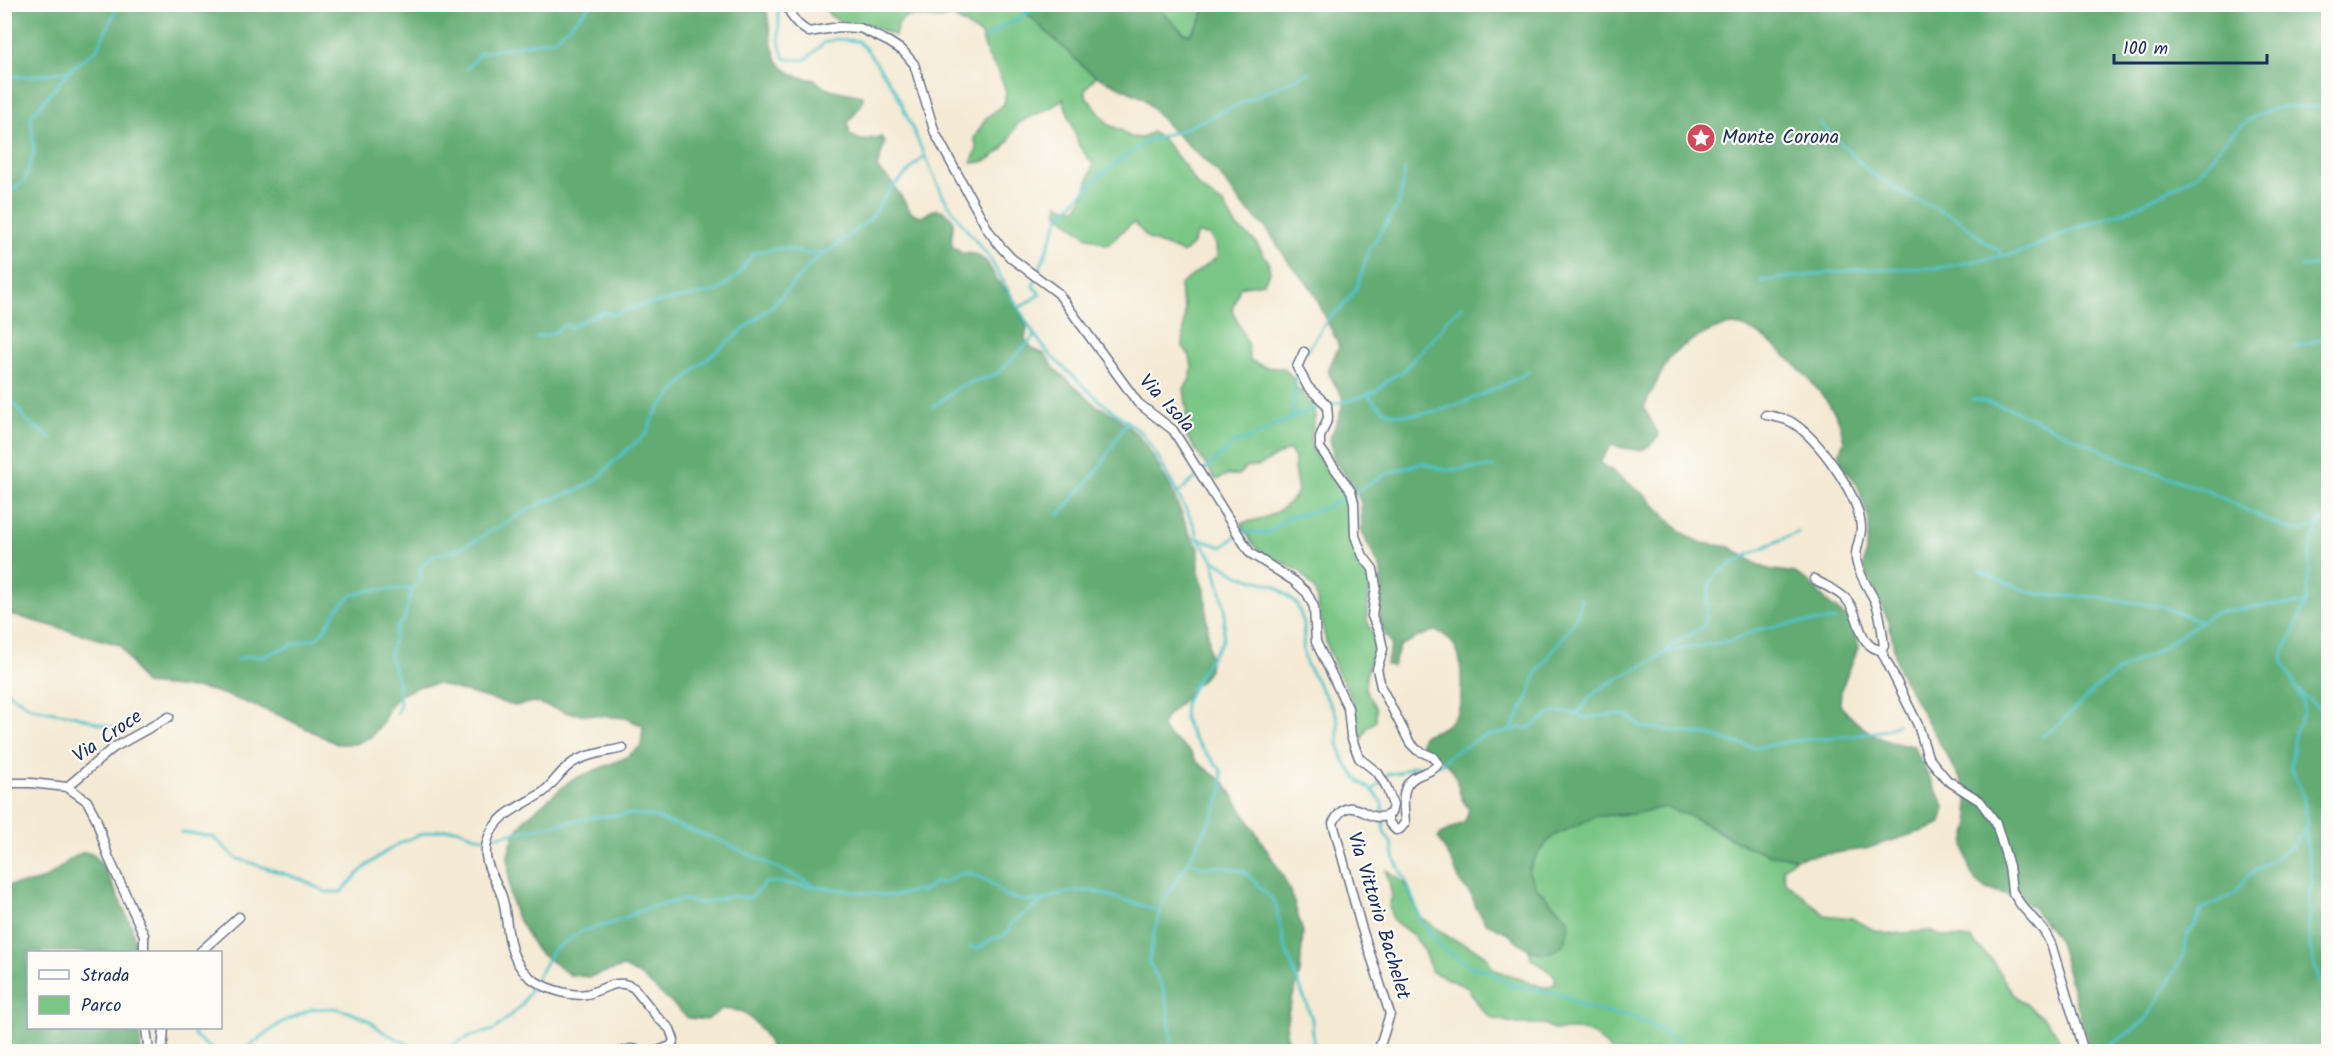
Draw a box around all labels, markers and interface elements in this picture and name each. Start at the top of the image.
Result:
scale bar [2114,27,2267,65]
text: 100 m [2123,35,2168,64]
place icon: Monte Corona [1685,122,1717,154]
place label: Monte Corona [1722,122,1839,154]
street label: Via Isola [1130,367,1202,441]
street label: Via Croce [67,702,149,772]
street label: Via Vittorio Bachelet [1337,828,1419,1004]
legend [27,951,222,1029]
text: Strada [81,962,129,991]
text: Parco [81,992,121,1021]

